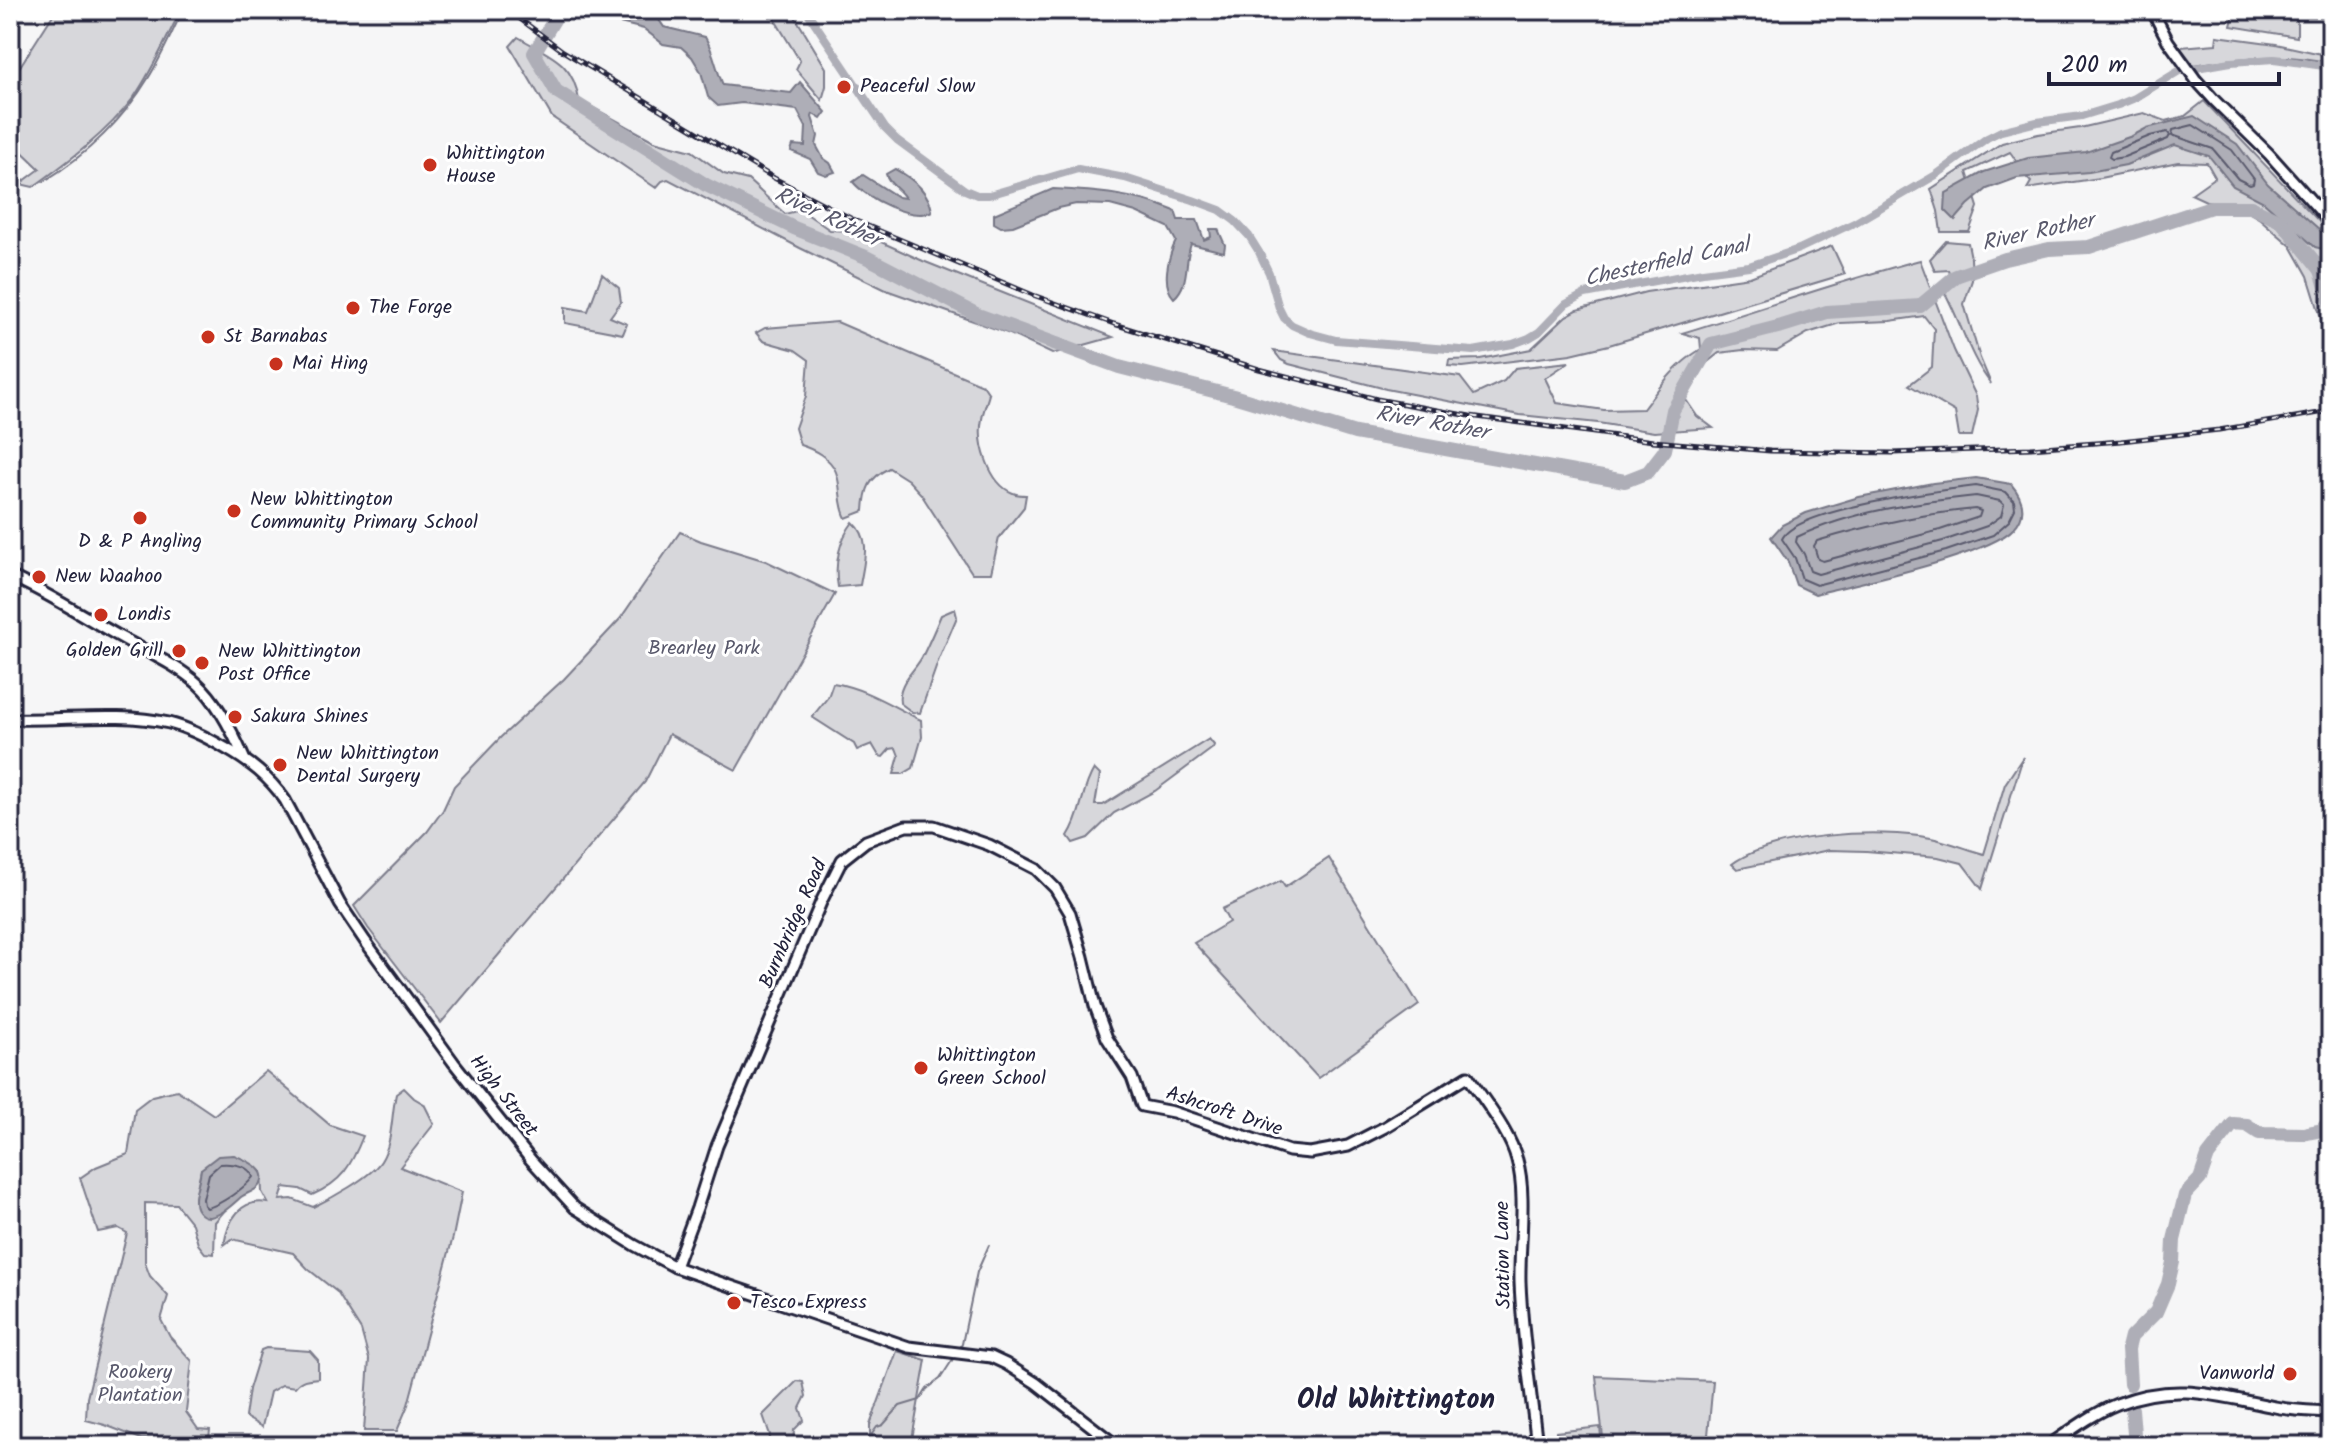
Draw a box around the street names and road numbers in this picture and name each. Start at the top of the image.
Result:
street label: Burnbridge Road [751,853,837,994]
street label: High Street [460,1048,546,1144]
street label: Ashcroft Drive [1162,1078,1286,1146]
street label: Station Lane [1487,1201,1521,1309]

